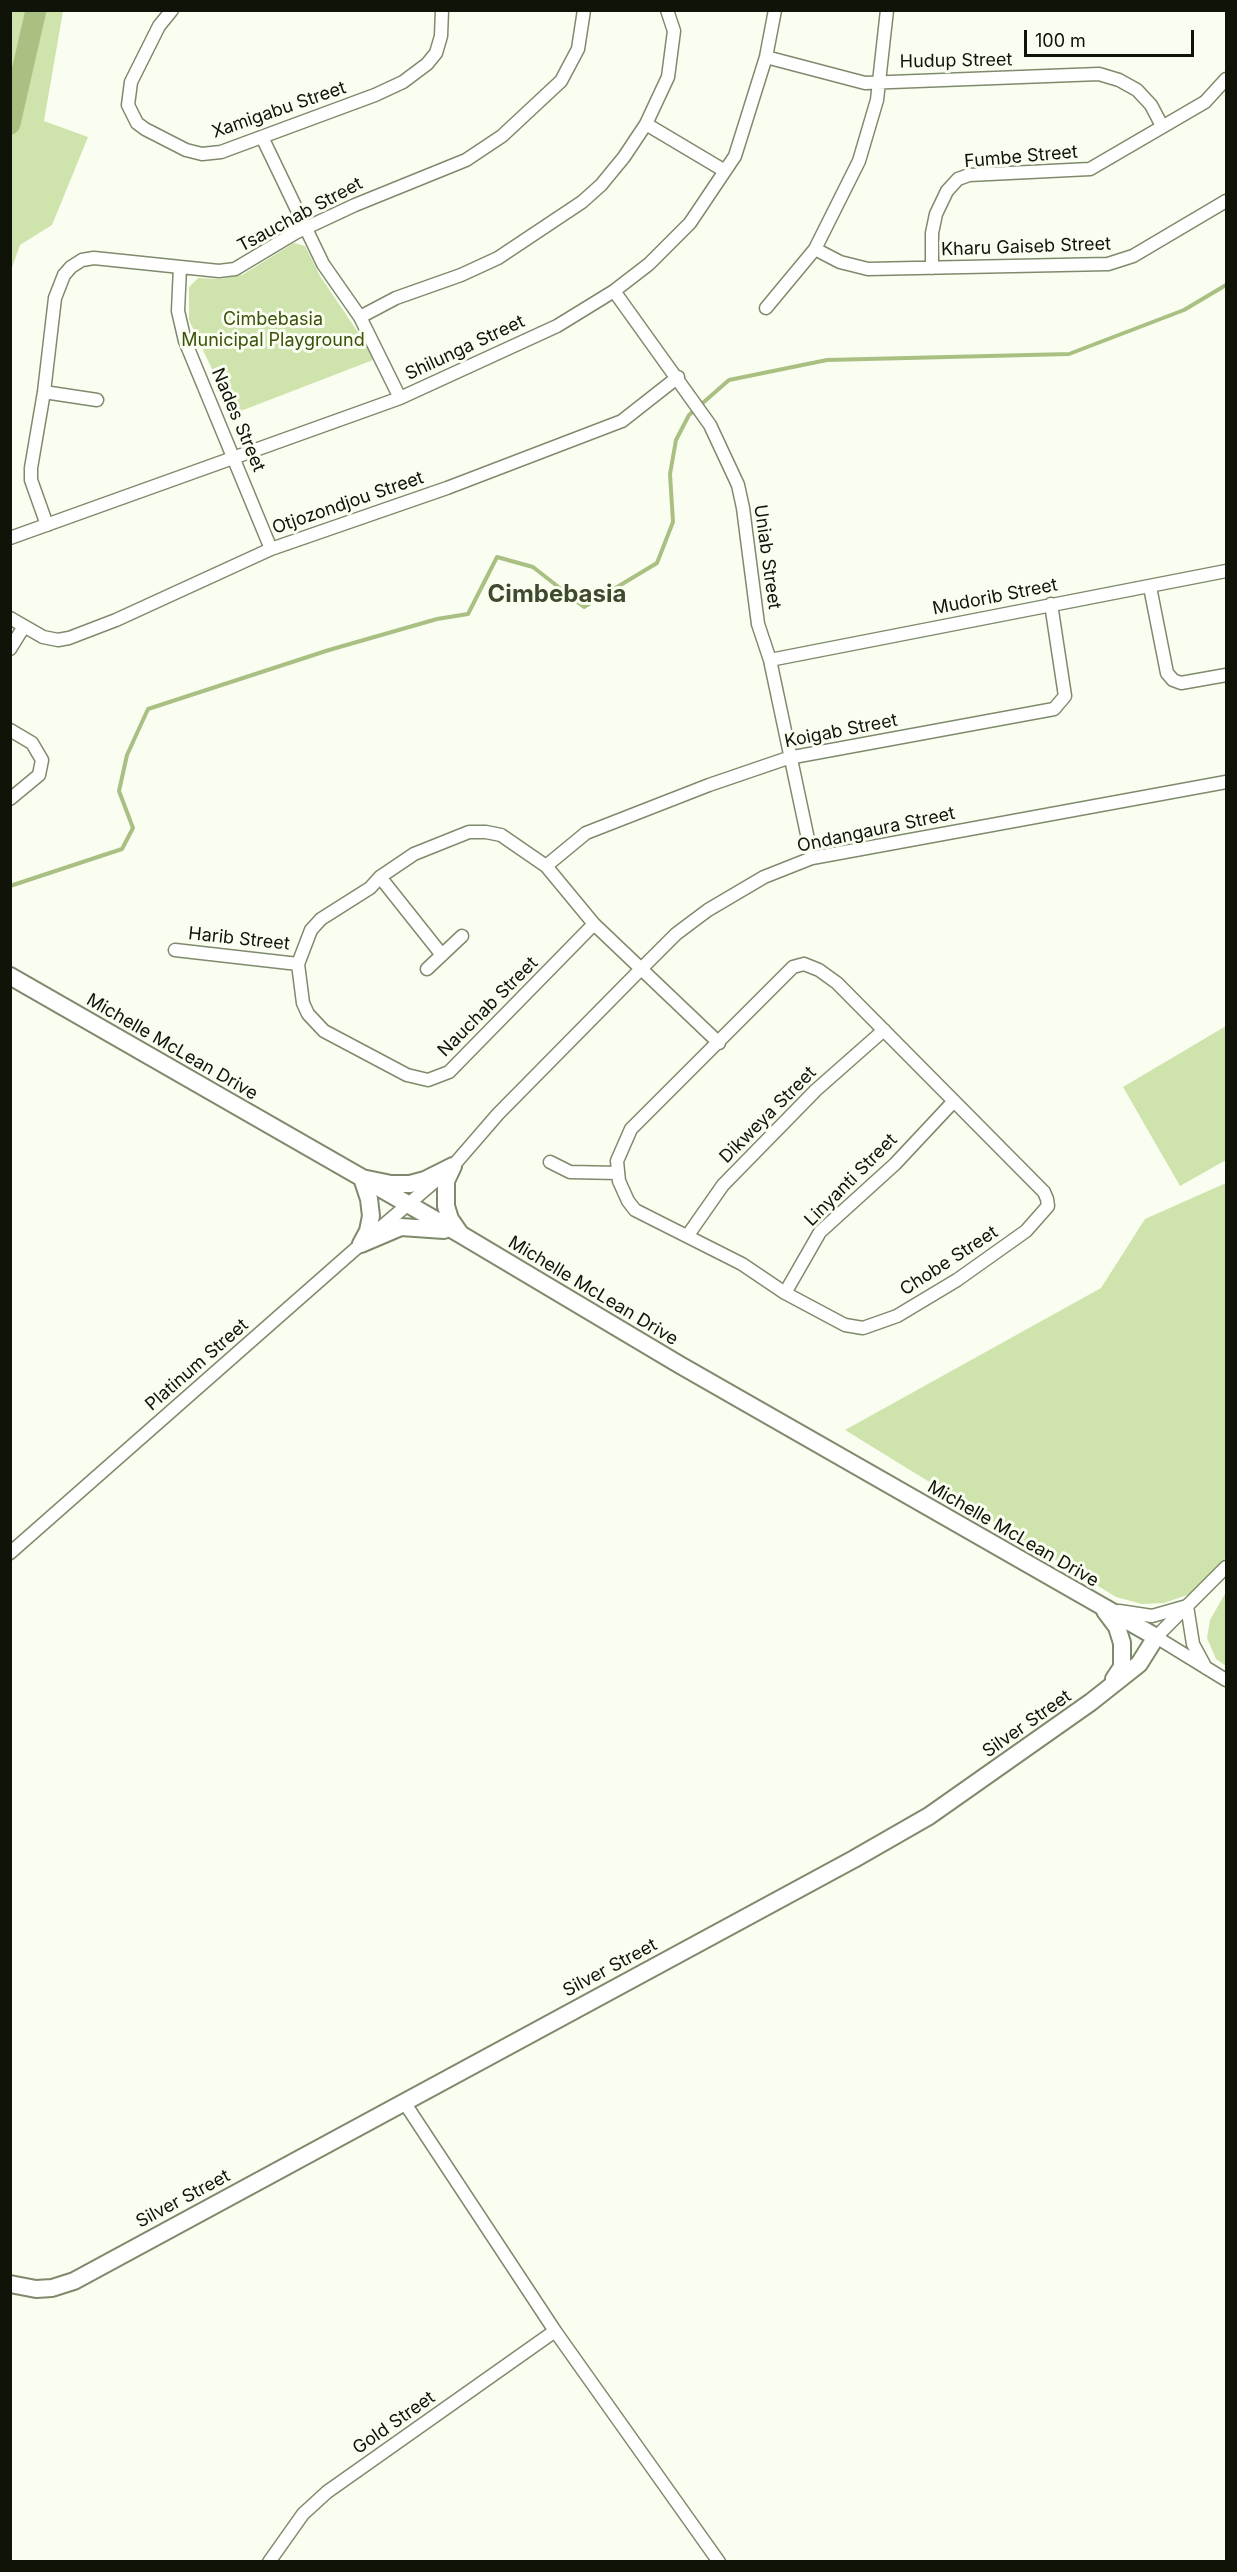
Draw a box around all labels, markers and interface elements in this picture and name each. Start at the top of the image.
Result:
scale bar [1027,18,1196,56]
text: 100 m [1035,30,1086,51]
street label: Hudup Street [900,49,1012,73]
street label: Xamigabu Street [209,77,349,143]
street label: Fumbe Street [963,141,1079,173]
street label: Tsauchab Street [234,173,366,257]
street label: Kharu Gaiseb Street [941,233,1111,261]
park label: Cimbebasia Municipal Playground [181,309,365,352]
street label: Shilunga Street [402,311,528,385]
street label: Nades Street [206,365,270,475]
street label: Otjozondjou Street [270,467,426,539]
street label: Uniab Street [749,503,785,611]
street label: Mudorib Street [931,574,1059,620]
district label: Cimbebasia [488,581,626,609]
street label: Koigab Street [783,709,899,753]
street label: Ondangaura Street [795,803,957,857]
street label: Harib Street [187,923,291,955]
street label: Nauchab Street [434,953,542,1061]
street label: Michelle McLean Drive [83,989,261,1105]
street label: Dikweya Street [715,1062,821,1168]
street label: Linyanti Street [800,1129,902,1231]
street label: Chobe Street [896,1221,1002,1301]
street label: Michelle McLean Drive [504,1232,682,1350]
street label: Platinum Street [141,1314,253,1416]
street label: Michelle McLean Drive [924,1476,1102,1592]
street label: Silver Street [979,1686,1075,1762]
street label: Silver Street [559,1934,661,2002]
street label: Silver Street [132,2165,234,2233]
street label: Gold Street [349,2387,439,2459]

